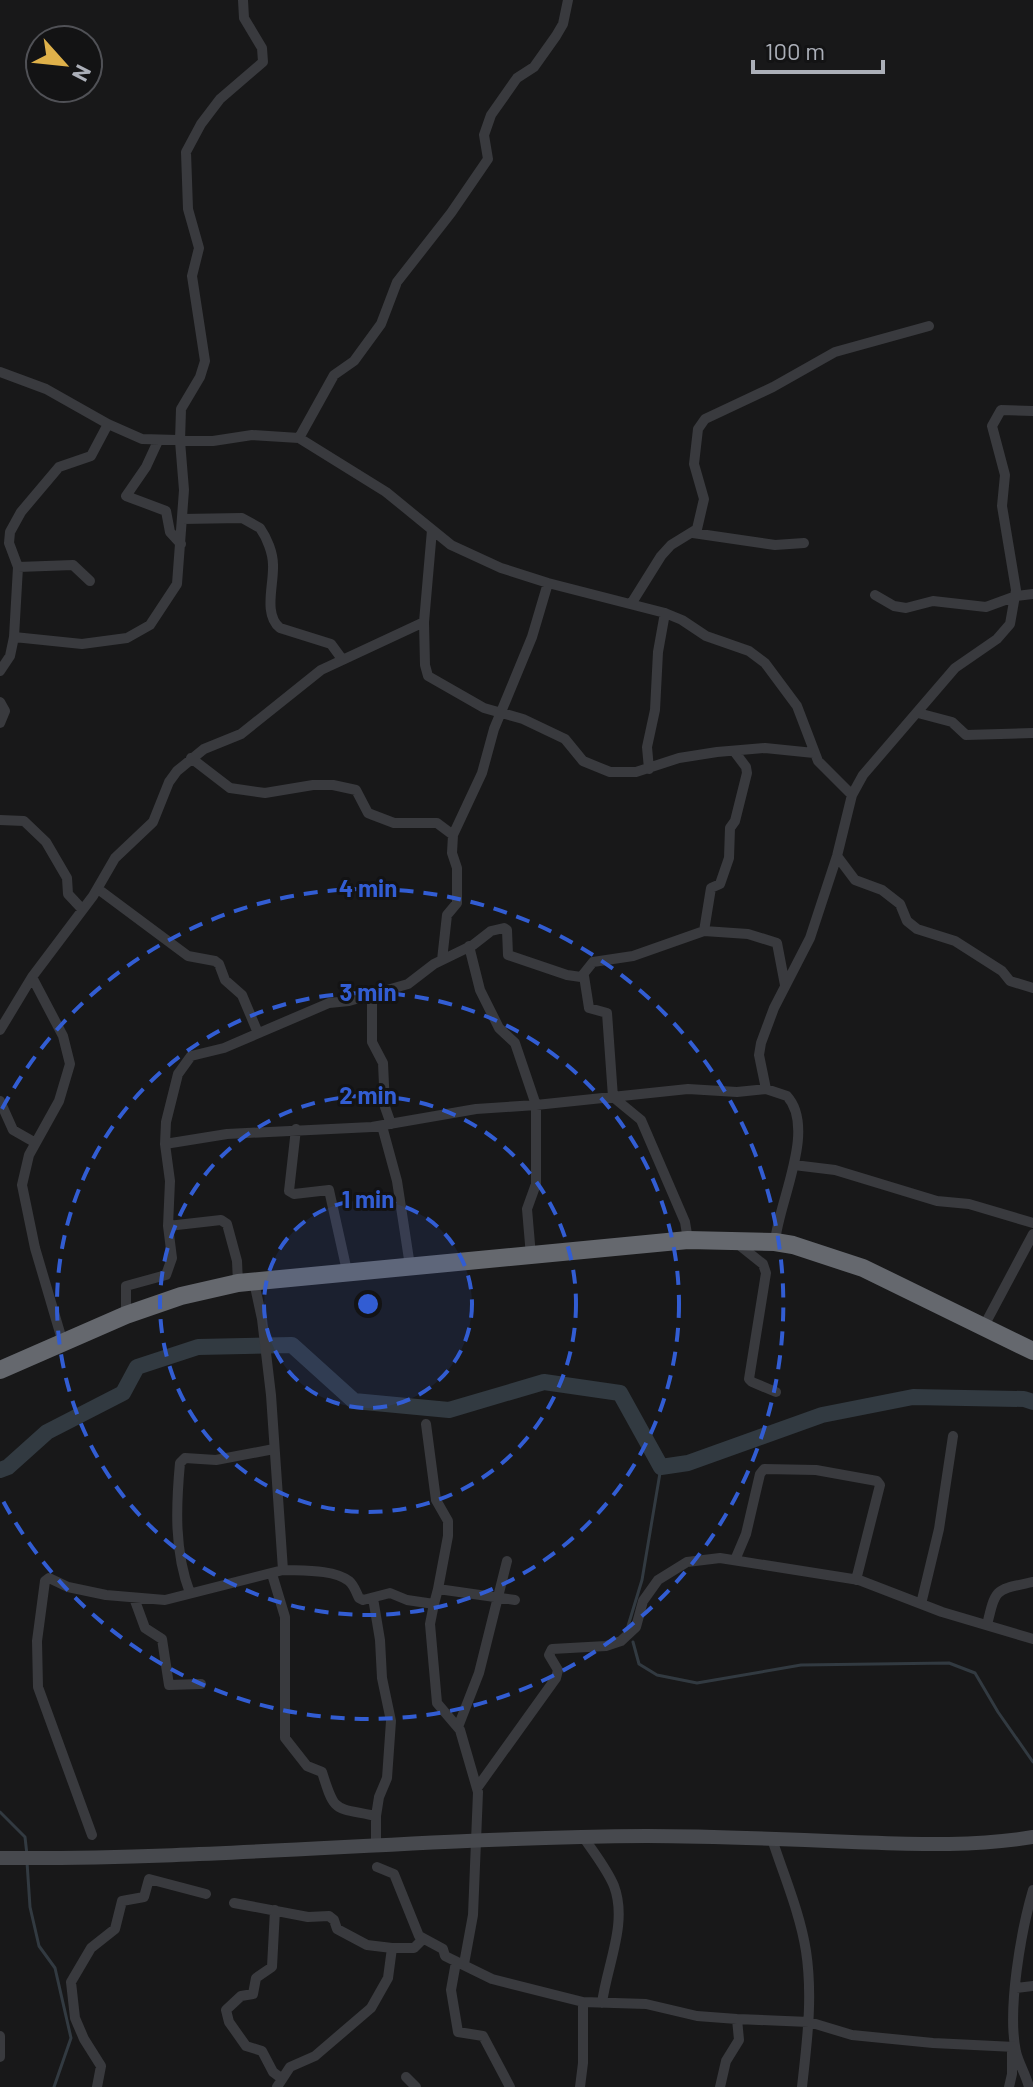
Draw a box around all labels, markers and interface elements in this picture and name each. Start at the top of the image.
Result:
north arrow [24,24,104,104]
scale bar [753,24,883,74]
text: 100 m [765,36,825,65]
text: N [68,61,98,86]
text: 4 min [339,873,397,902]
text: 3 min [339,977,397,1006]
text: 2 min [339,1080,397,1109]
text: 1 min [342,1184,394,1213]
centre of rings [354,1290,382,1318]

